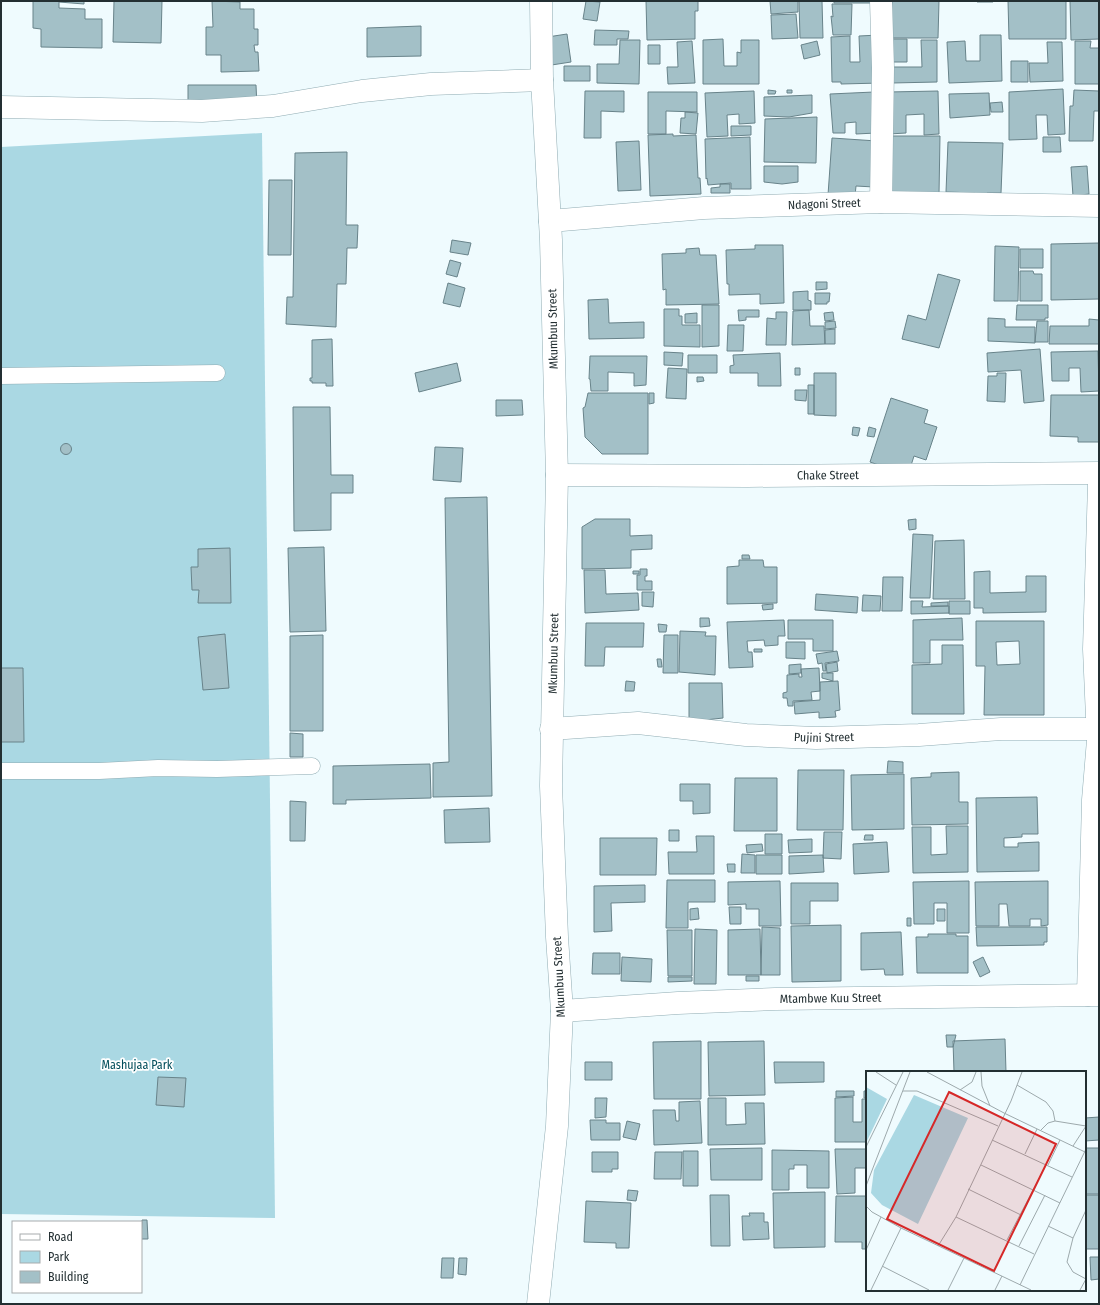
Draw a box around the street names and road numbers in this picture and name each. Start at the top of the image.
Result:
street label: Ndagoni Street [788,196,861,212]
street label: Mkumbuu Street [545,288,561,370]
street label: Chake Street [797,468,859,483]
street label: Mkumbuu Street [546,613,561,694]
street label: Pujini Street [794,730,854,745]
street label: Mkumbuu Street [550,936,568,1018]
street label: Mtambwe Kuu Street [780,991,882,1006]

